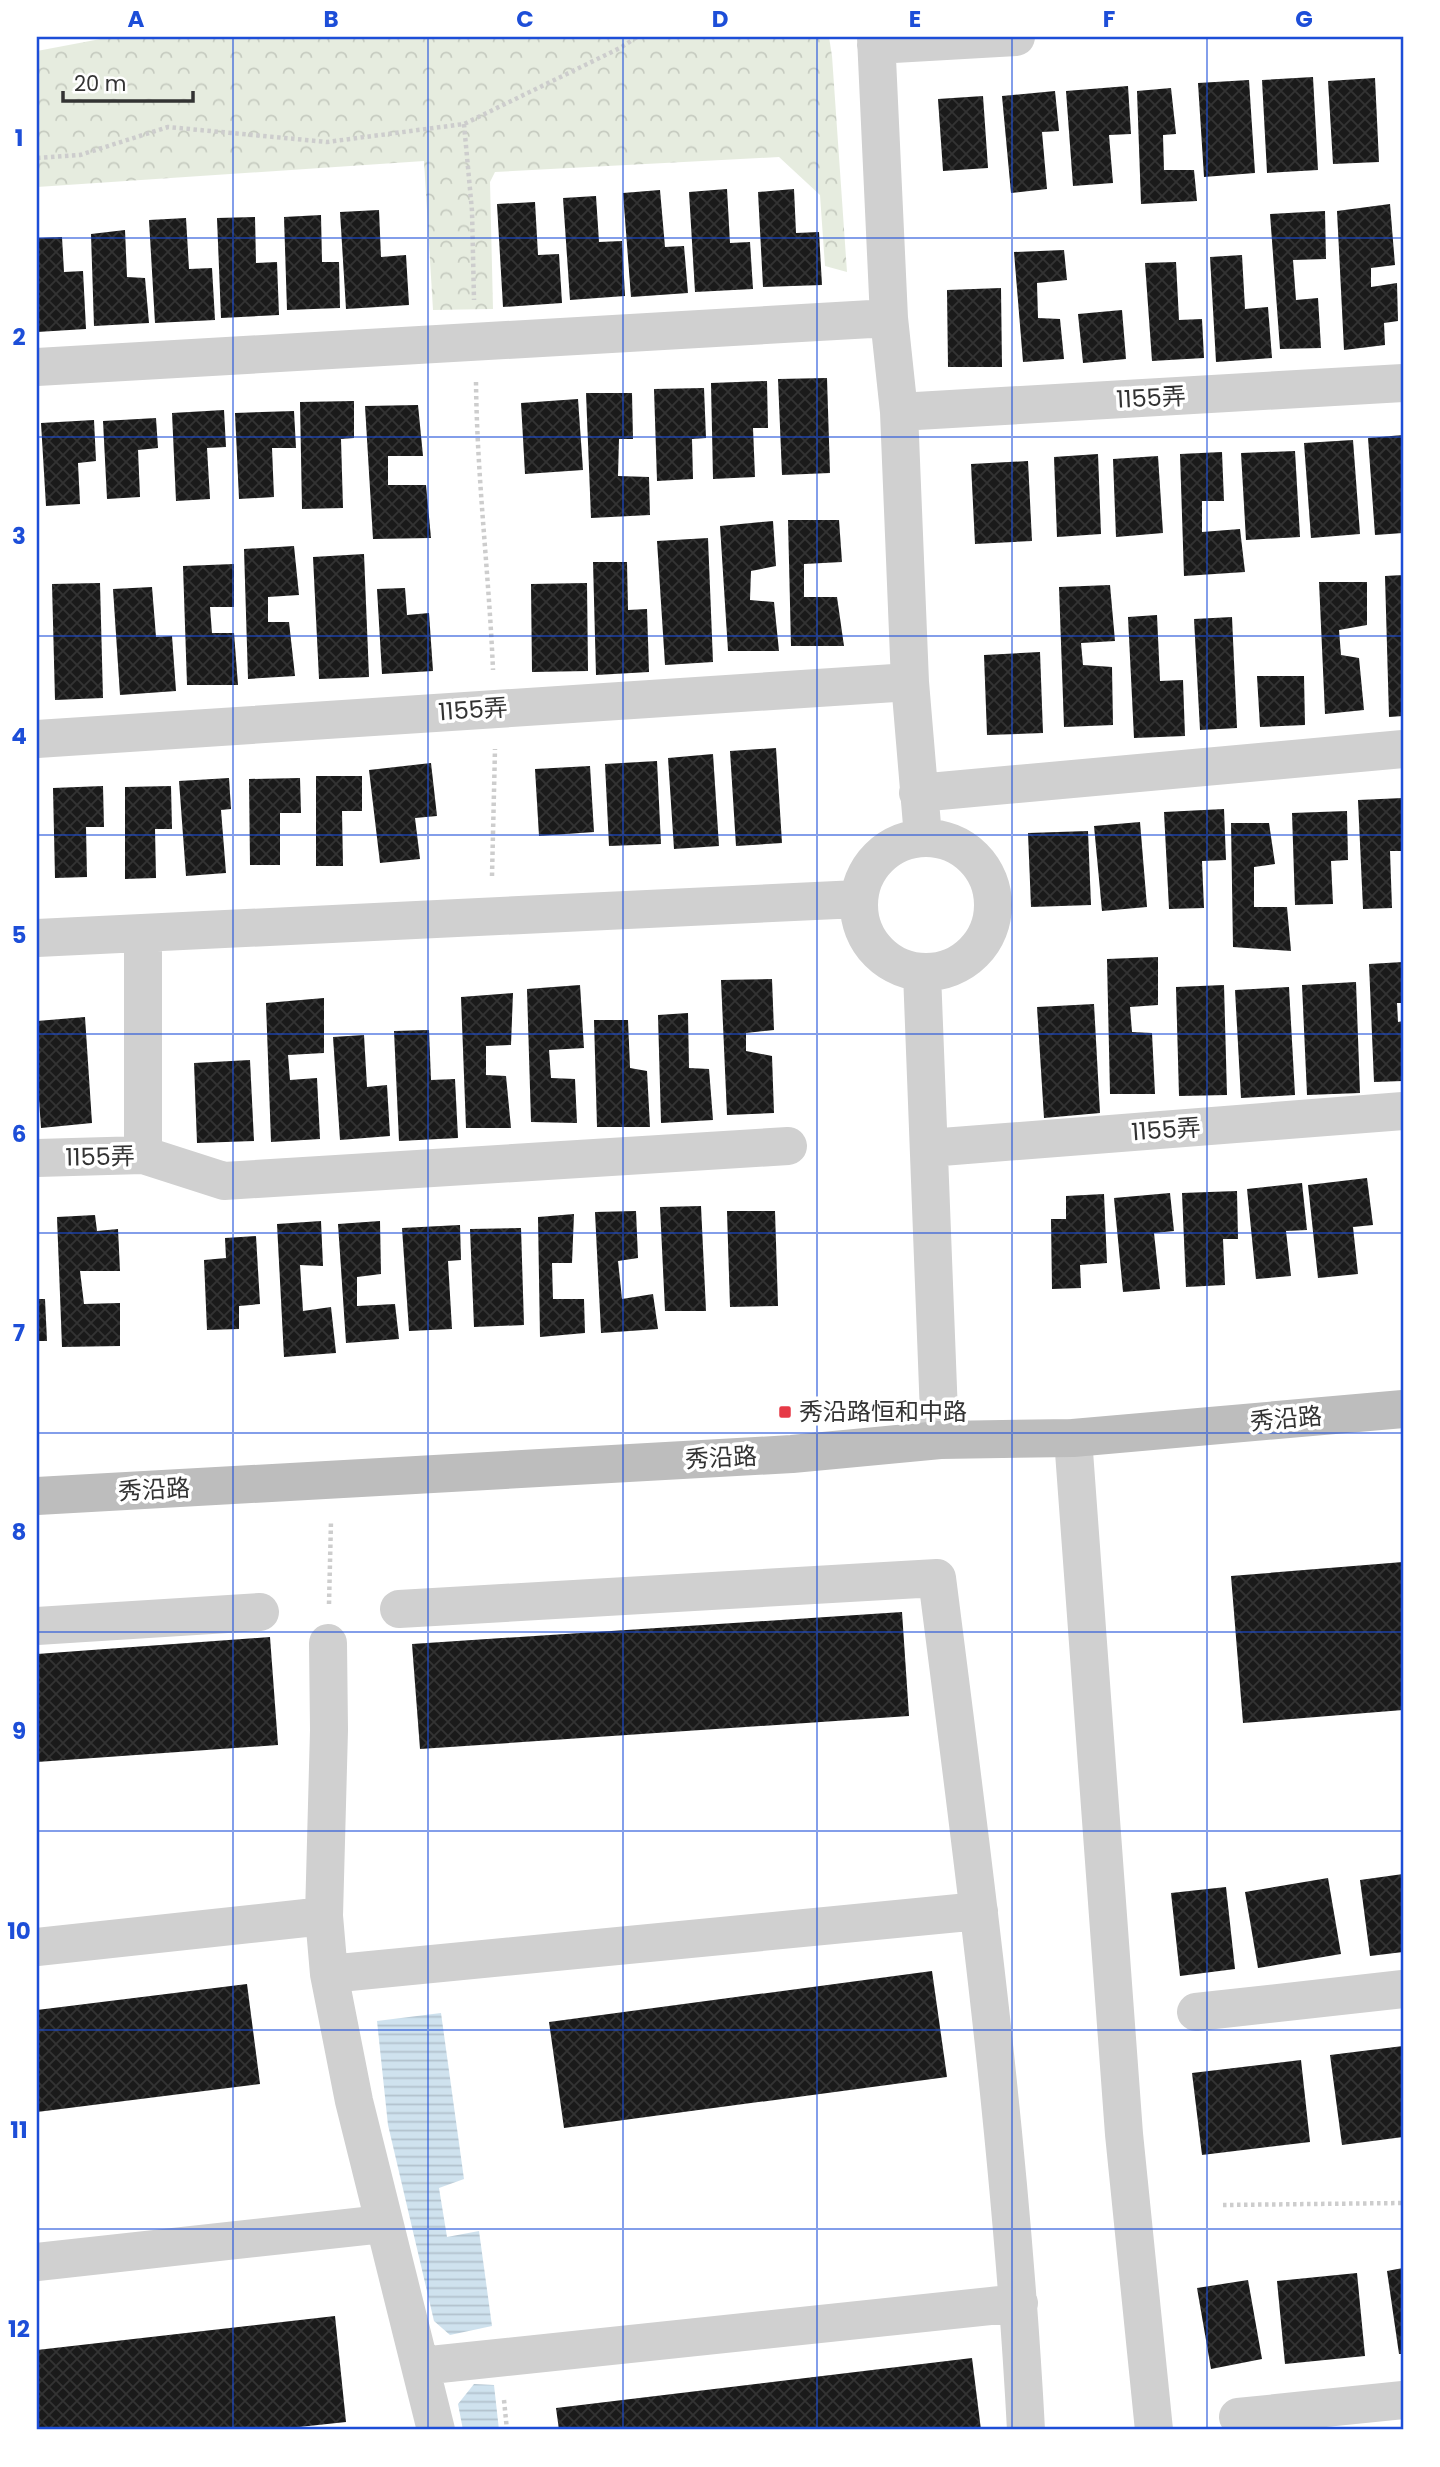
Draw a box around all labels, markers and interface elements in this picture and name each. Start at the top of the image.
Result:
text: A [128,3,145,35]
text: B [323,3,339,35]
text: C [516,3,534,35]
text: D [712,3,728,35]
text: E [909,3,921,35]
text: F [1103,3,1115,35]
text: G [1295,3,1313,35]
scale bar [63,60,192,104]
text: 20 m [74,69,127,98]
text: 1 [15,122,23,154]
text: 2 [12,321,26,353]
street label: 1155弄 [1115,379,1187,416]
text: 3 [12,520,26,552]
street label: 1155弄 [437,691,509,728]
text: 4 [11,720,27,752]
text: 5 [12,919,26,951]
street label: 1155弄 [1130,1111,1202,1148]
text: 6 [12,1118,26,1150]
street label: 1155弄 [65,1139,135,1174]
text: 7 [13,1317,25,1349]
place label: 秀沿路恒和中路 [799,1395,967,1428]
street label: 秀沿路 [1249,1399,1323,1438]
marker: 秀沿路恒和中路 [777,1404,793,1420]
street label: 秀沿路 [684,1439,758,1476]
street label: 秀沿路 [117,1471,191,1508]
text: 8 [12,1516,26,1548]
text: 9 [12,1715,26,1747]
text: 10 [7,1915,31,1947]
text: 11 [10,2114,28,2146]
text: 12 [8,2313,30,2345]

